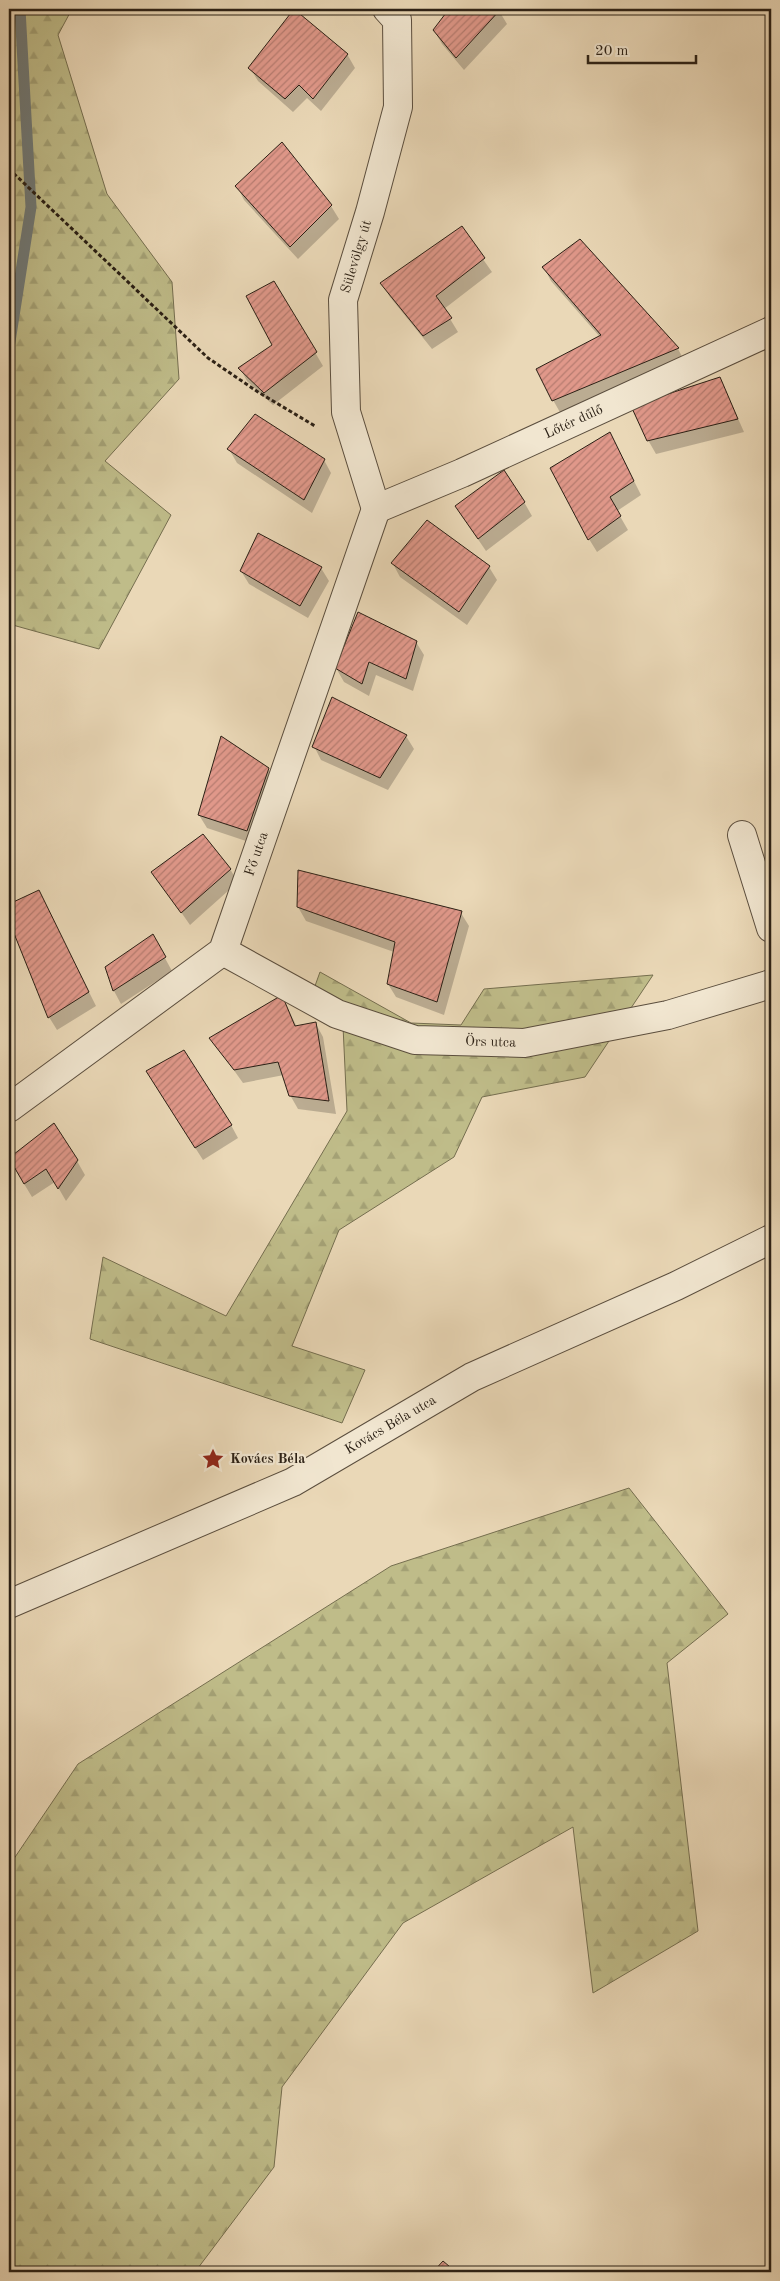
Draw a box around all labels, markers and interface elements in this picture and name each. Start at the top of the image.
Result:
scale bar [588,32,695,64]
text: 20 m [595,44,629,59]
street label: Sülevölgy út [339,218,374,295]
street label: Lőtér dűlő [542,402,605,441]
street label: Fő utca [242,830,271,878]
street label: Örs utca [465,1031,516,1050]
street label: Kovács Béla utca [342,1393,438,1457]
place icon: Kovács Béla [200,1446,226,1472]
place label: Kovács Béla [230,1452,305,1466]

